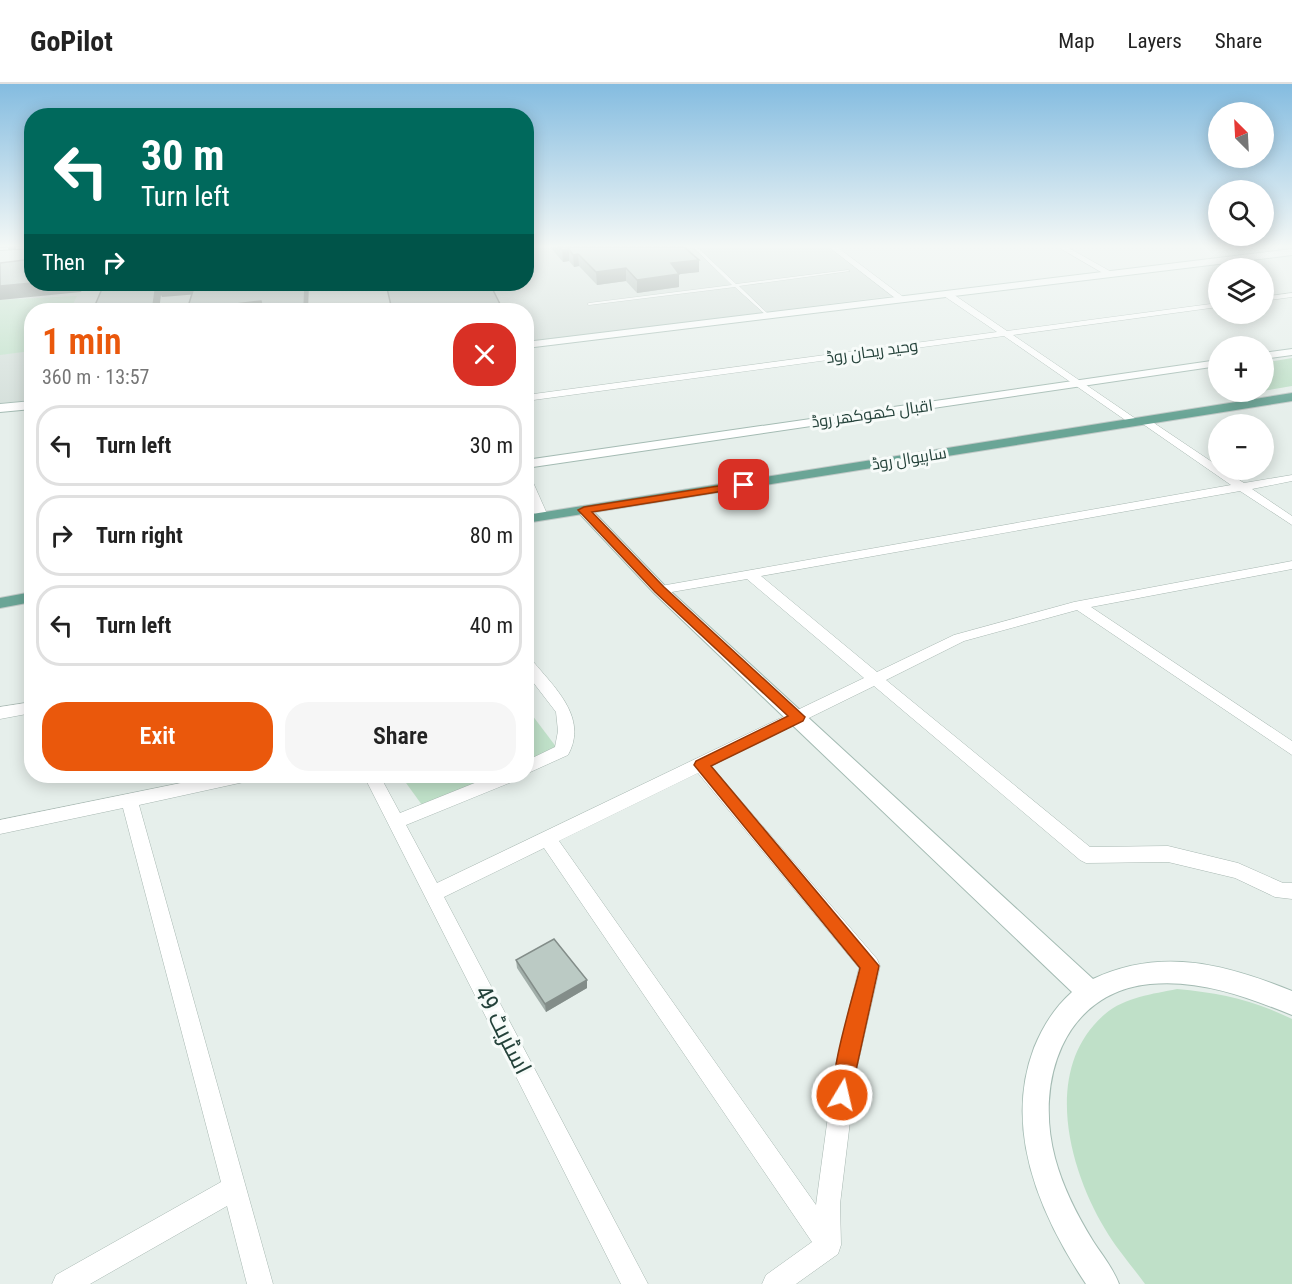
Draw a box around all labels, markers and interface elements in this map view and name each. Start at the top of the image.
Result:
text: GoPilot [30,25,113,58]
text: Map [1058,29,1095,53]
text: Layers [1128,29,1182,53]
text: Share [1215,29,1262,53]
north arrow [1208,102,1274,168]
map controls [1208,102,1274,480]
text: 30 m [141,131,224,180]
icon: left [42,132,120,210]
button: search [1208,180,1274,246]
text: Turn left [141,181,230,213]
icon: right [97,246,130,279]
text: Then [42,250,85,275]
button: layers [1208,258,1274,324]
text: 1 min [42,321,122,363]
button: close [453,323,516,386]
street label: وحید ریحان روڈ [825,336,919,368]
button: + [1208,336,1274,402]
text: 360 m · 13:57 [42,365,149,389]
street label: اقبال کھوکھر روڈ [810,396,934,432]
button: − [1208,414,1274,480]
icon: left [45,429,78,462]
text: Turn left [96,433,171,458]
text: 30 m [470,433,513,458]
street label: ساہیوال روڈ [870,443,948,475]
pin [718,459,769,510]
icon: arrive [727,468,760,501]
icon: right [45,519,78,552]
text: Turn right [96,523,183,548]
text: 80 m [470,523,513,548]
icon: left [45,609,78,642]
text: Turn left [96,613,171,638]
text: 40 m [470,613,513,638]
button: Exit [42,702,273,771]
button: Share [285,702,516,771]
street label: اسٹریٹ 49 [469,981,537,1079]
position arrow [810,1063,874,1127]

